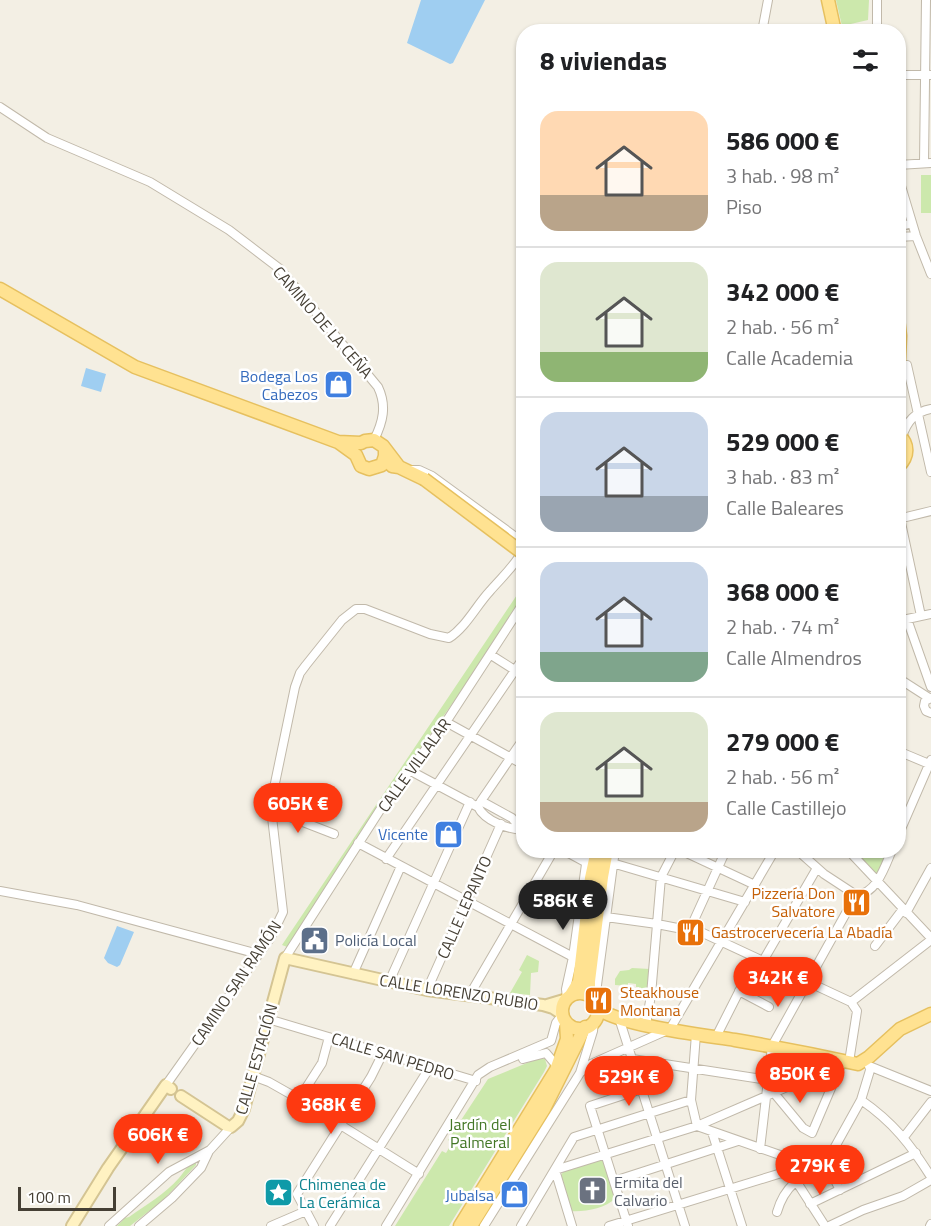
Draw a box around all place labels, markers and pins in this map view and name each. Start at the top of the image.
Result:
place label: Bodega Los Cabezos [240,364,318,406]
shop icon: Bodega Los Cabezos [323,369,355,401]
pin: 605K € [249,783,347,834]
shop icon: Vicente [433,818,465,850]
place label: Vicente [378,822,428,846]
pin: 586K € [514,880,612,931]
place label: Pizzería Don Salvatore [751,881,835,923]
restaurant icon: Pizzería Don Salvatore [840,886,872,918]
restaurant icon: Gastrocervecería La Abadía [674,916,706,948]
place label: Gastrocervecería La Abadía [711,920,893,944]
public building icon: Policía Local [298,924,330,956]
place label: Policía Local [335,928,417,952]
pin: 342K € [729,957,827,1008]
place label: Steakhouse Montana [620,980,699,1022]
restaurant icon: Steakhouse Montana [583,985,615,1017]
pin: 850K € [751,1053,849,1104]
pin: 529K € [580,1056,678,1107]
pin: 368K € [282,1084,380,1135]
pin: 606K € [109,1114,207,1165]
pin: 279K € [771,1145,869,1196]
place label: Ermita del Calvario [614,1170,683,1212]
place label: Chimenea de La Cerámica [299,1172,386,1214]
church icon: Ermita del Calvario [577,1175,609,1207]
place icon: Chimenea de La Cerámica [262,1177,294,1209]
shop icon: Jubalsa [499,1179,531,1211]
place label: Jubalsa [445,1183,494,1207]

